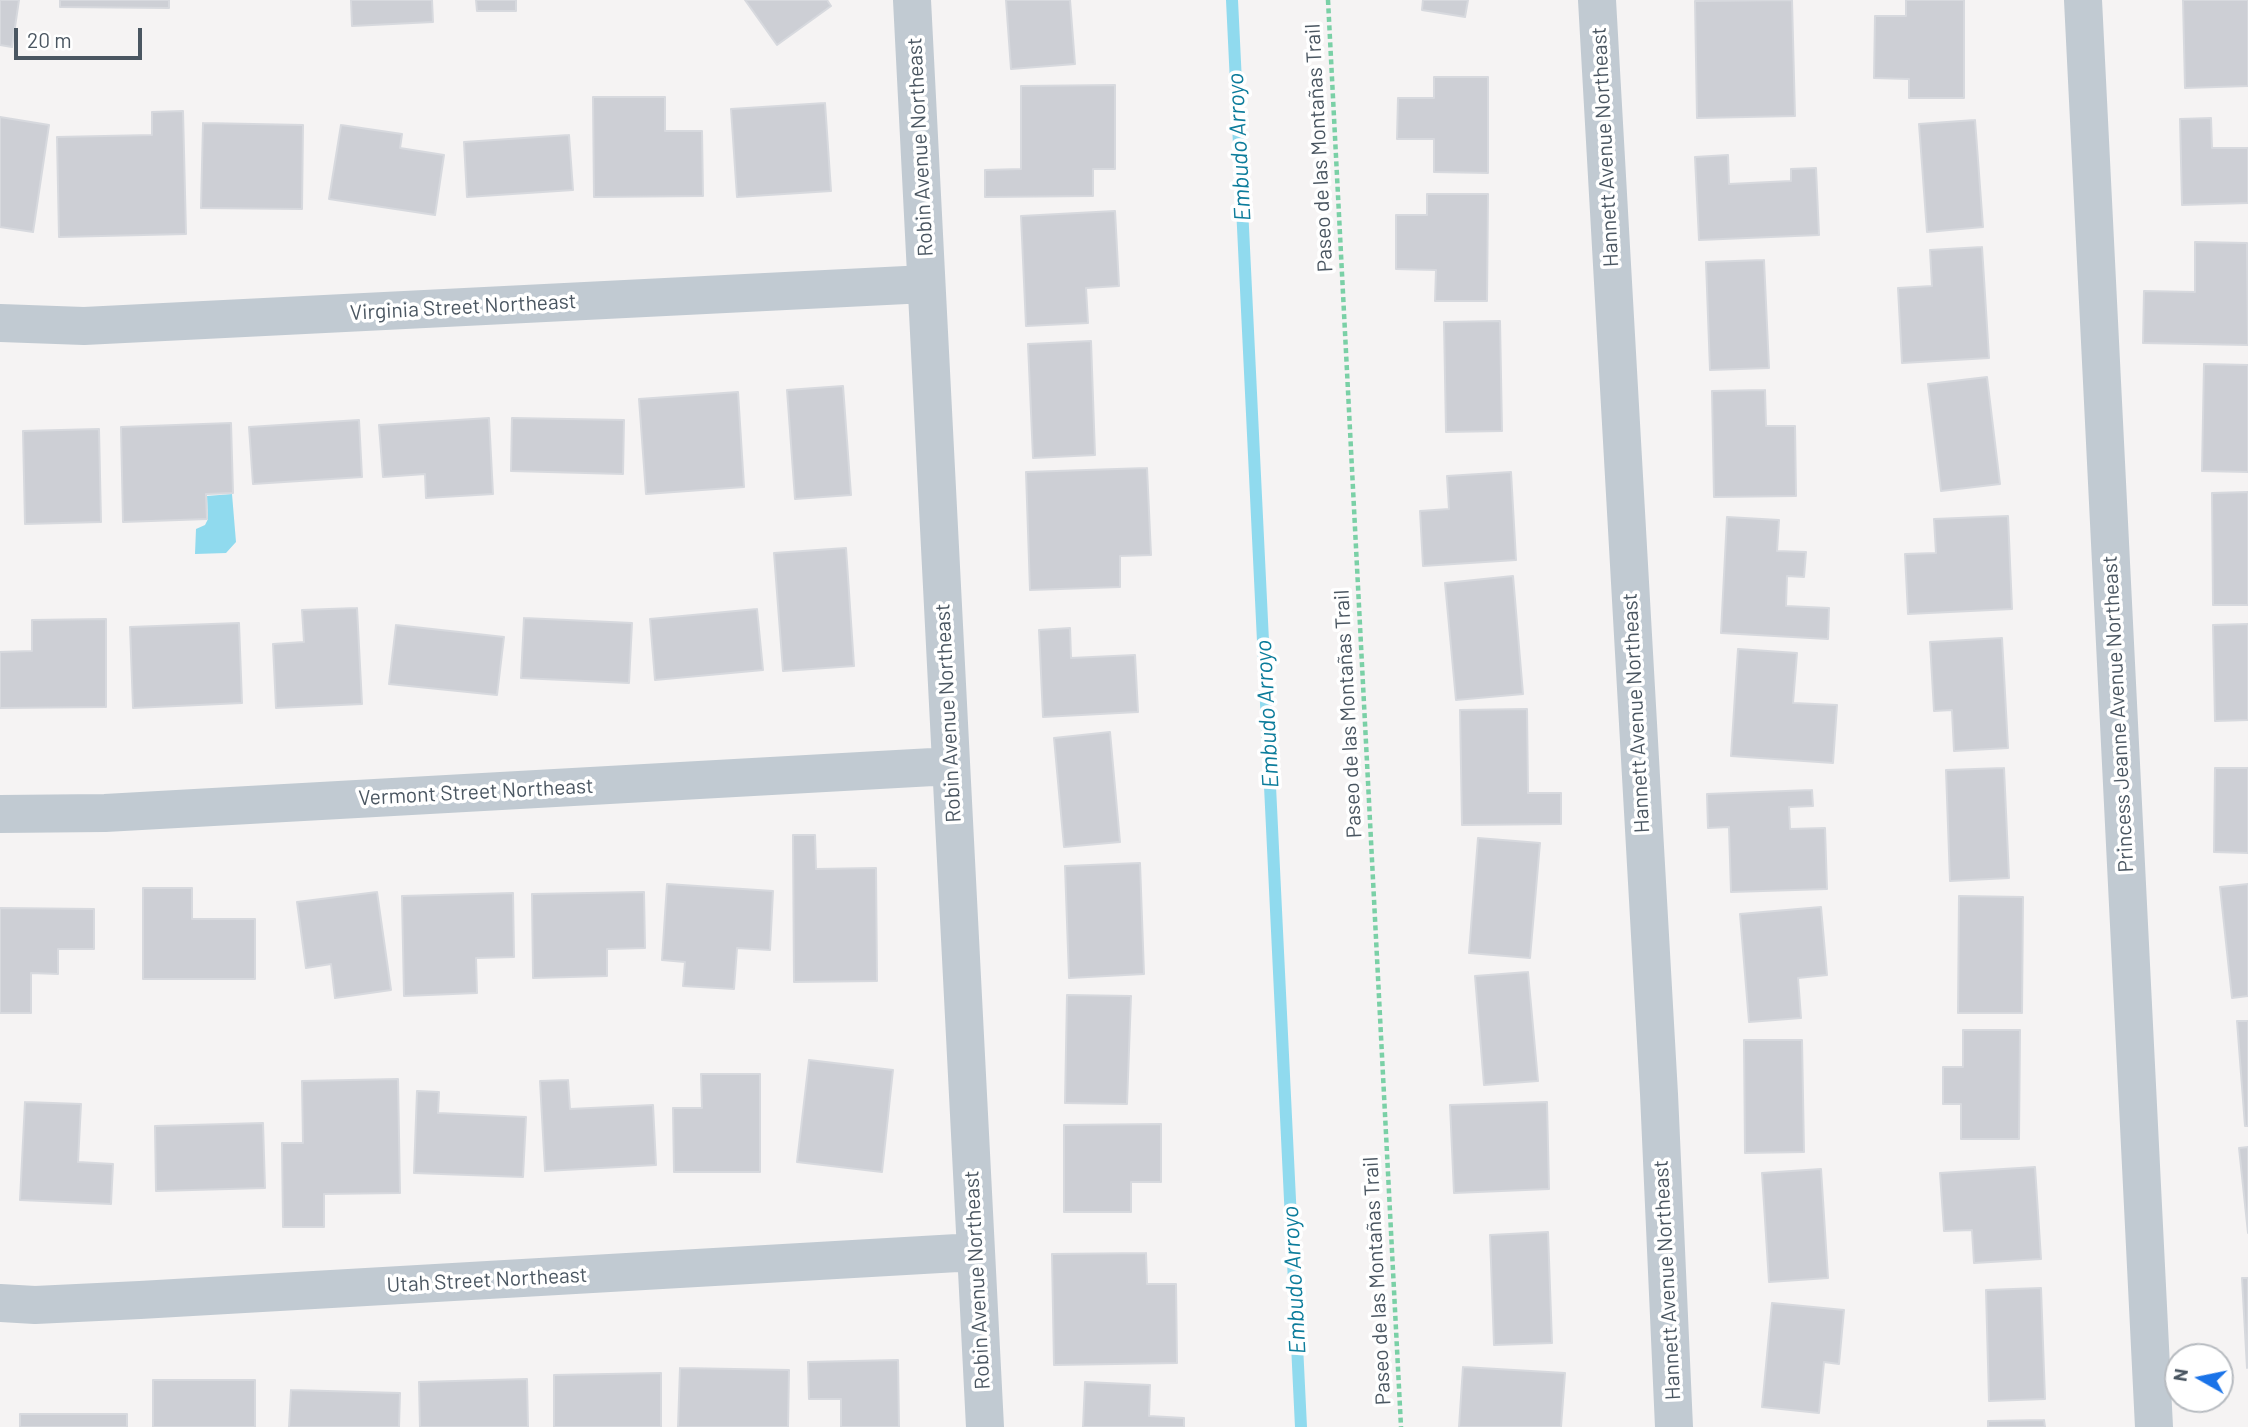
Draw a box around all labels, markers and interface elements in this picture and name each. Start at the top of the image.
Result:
scale bar [18,14,145,58]
street label: Paseo de las Montañas Trail [1300,23,1338,273]
street label: Hannett Avenue Northeast [1586,26,1624,268]
text: 20 m [27,27,72,52]
street label: Robin Avenue Northeast [902,37,938,257]
water label: Embudo Arroyo [1221,72,1257,222]
street label: Virginia Street Northeast [349,288,577,326]
street label: Princess Jeanne Avenue Northeast [2097,555,2139,873]
street label: Paseo de las Montañas Trail [1329,589,1367,839]
street label: Hannett Avenue Northeast [1617,592,1655,834]
street label: Robin Avenue Northeast [930,603,966,823]
water label: Embudo Arroyo [1249,639,1285,789]
street label: Vermont Street Northeast [358,773,594,811]
street label: Paseo de las Montañas Trail [1358,1156,1396,1406]
street label: Hannett Avenue Northeast [1648,1159,1686,1401]
street label: Robin Avenue Northeast [959,1170,995,1390]
water label: Embudo Arroyo [1276,1205,1312,1355]
street label: Utah Street Northeast [386,1262,588,1298]
north arrow [2164,1343,2234,1413]
text: N [2167,1367,2192,1383]

